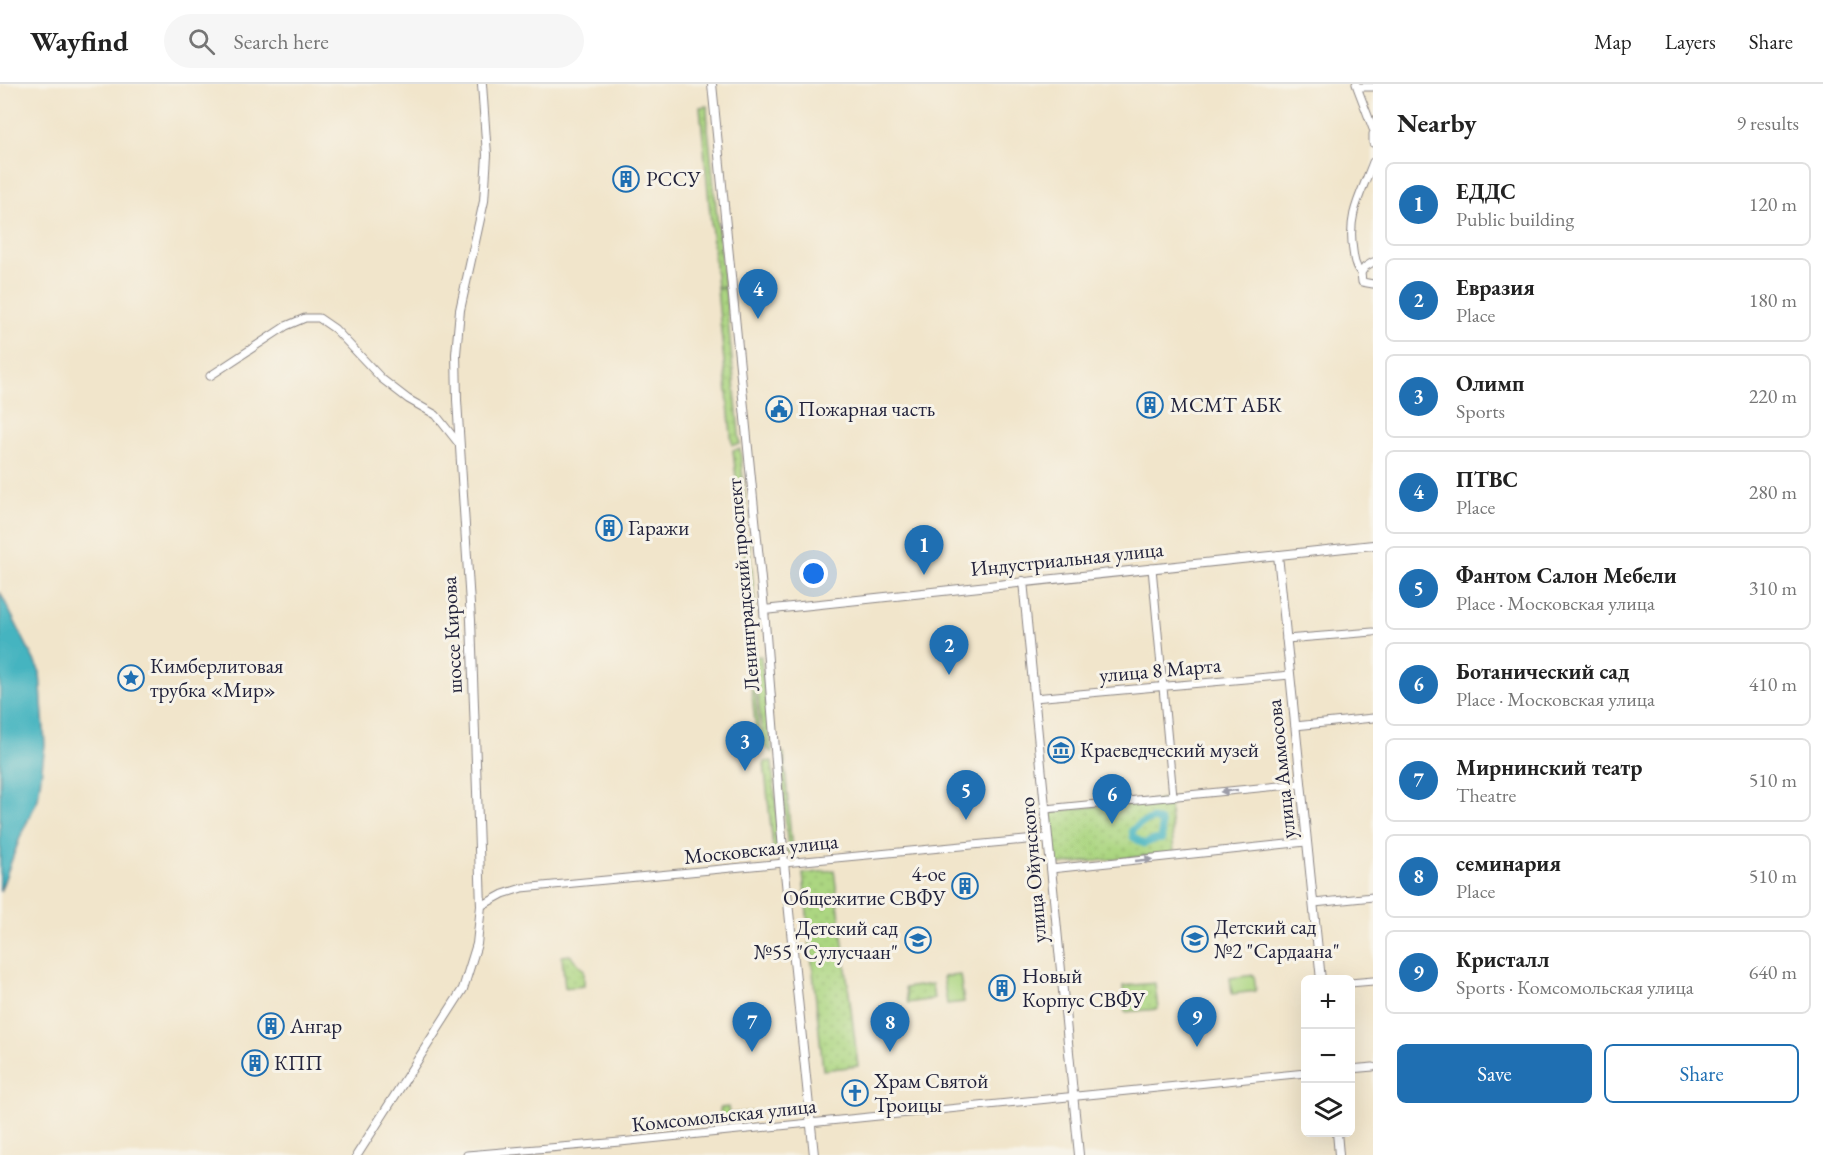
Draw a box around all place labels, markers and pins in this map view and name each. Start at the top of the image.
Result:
building icon: РССУ [611,164,641,194]
place label: РССУ [646,165,701,192]
pin: 4 [738,270,777,319]
building icon: МСМТ АБК [1135,390,1165,420]
place label: МСМТ АБК [1170,391,1282,418]
public building icon: Пожарная часть [764,394,794,424]
place label: Пожарная часть [798,395,935,422]
building icon: Гаражи [594,513,624,543]
place label: Гаражи [628,514,689,541]
pin: 1 [904,526,944,575]
pin: 2 [930,626,968,675]
place label: Кимберлитовая трубка «Мир» [150,652,283,703]
place icon: Кимберлитовая трубка «Мир» [116,663,146,693]
pin: 3 [726,722,764,771]
museum icon: Краеведческий музей [1046,735,1076,765]
place label: Краеведческий музей [1080,736,1259,763]
pin: 5 [946,770,986,820]
pin: 6 [1092,774,1132,824]
place label: 4-ое Общежитие СВФУ [783,860,947,911]
building icon: 4-ое Общежитие СВФУ [950,871,980,901]
place label: Детский сад №2 "Сардаана" [1214,913,1340,964]
place label: Детский сад №55 "Сулусчаан" [754,914,898,965]
school or university icon: Детский сад №2 "Сардаана" [1180,924,1210,954]
school or university icon: Детский сад №55 "Сулусчаан" [903,925,933,955]
place label: Новый Корпус СВФУ [1022,962,1146,1013]
building icon: Новый Корпус СВФУ [987,973,1017,1003]
pin: 9 [1178,998,1216,1047]
pin: 7 [732,1002,771,1052]
pin: 8 [870,1002,910,1052]
building icon: Ангар [256,1011,286,1041]
place label: Ангар [289,1012,342,1039]
building icon: КПП [240,1048,270,1078]
place label: КПП [274,1049,323,1076]
place label: Храм Святой Троицы [873,1067,988,1118]
church icon: Храм Святой Троицы [840,1078,870,1108]

